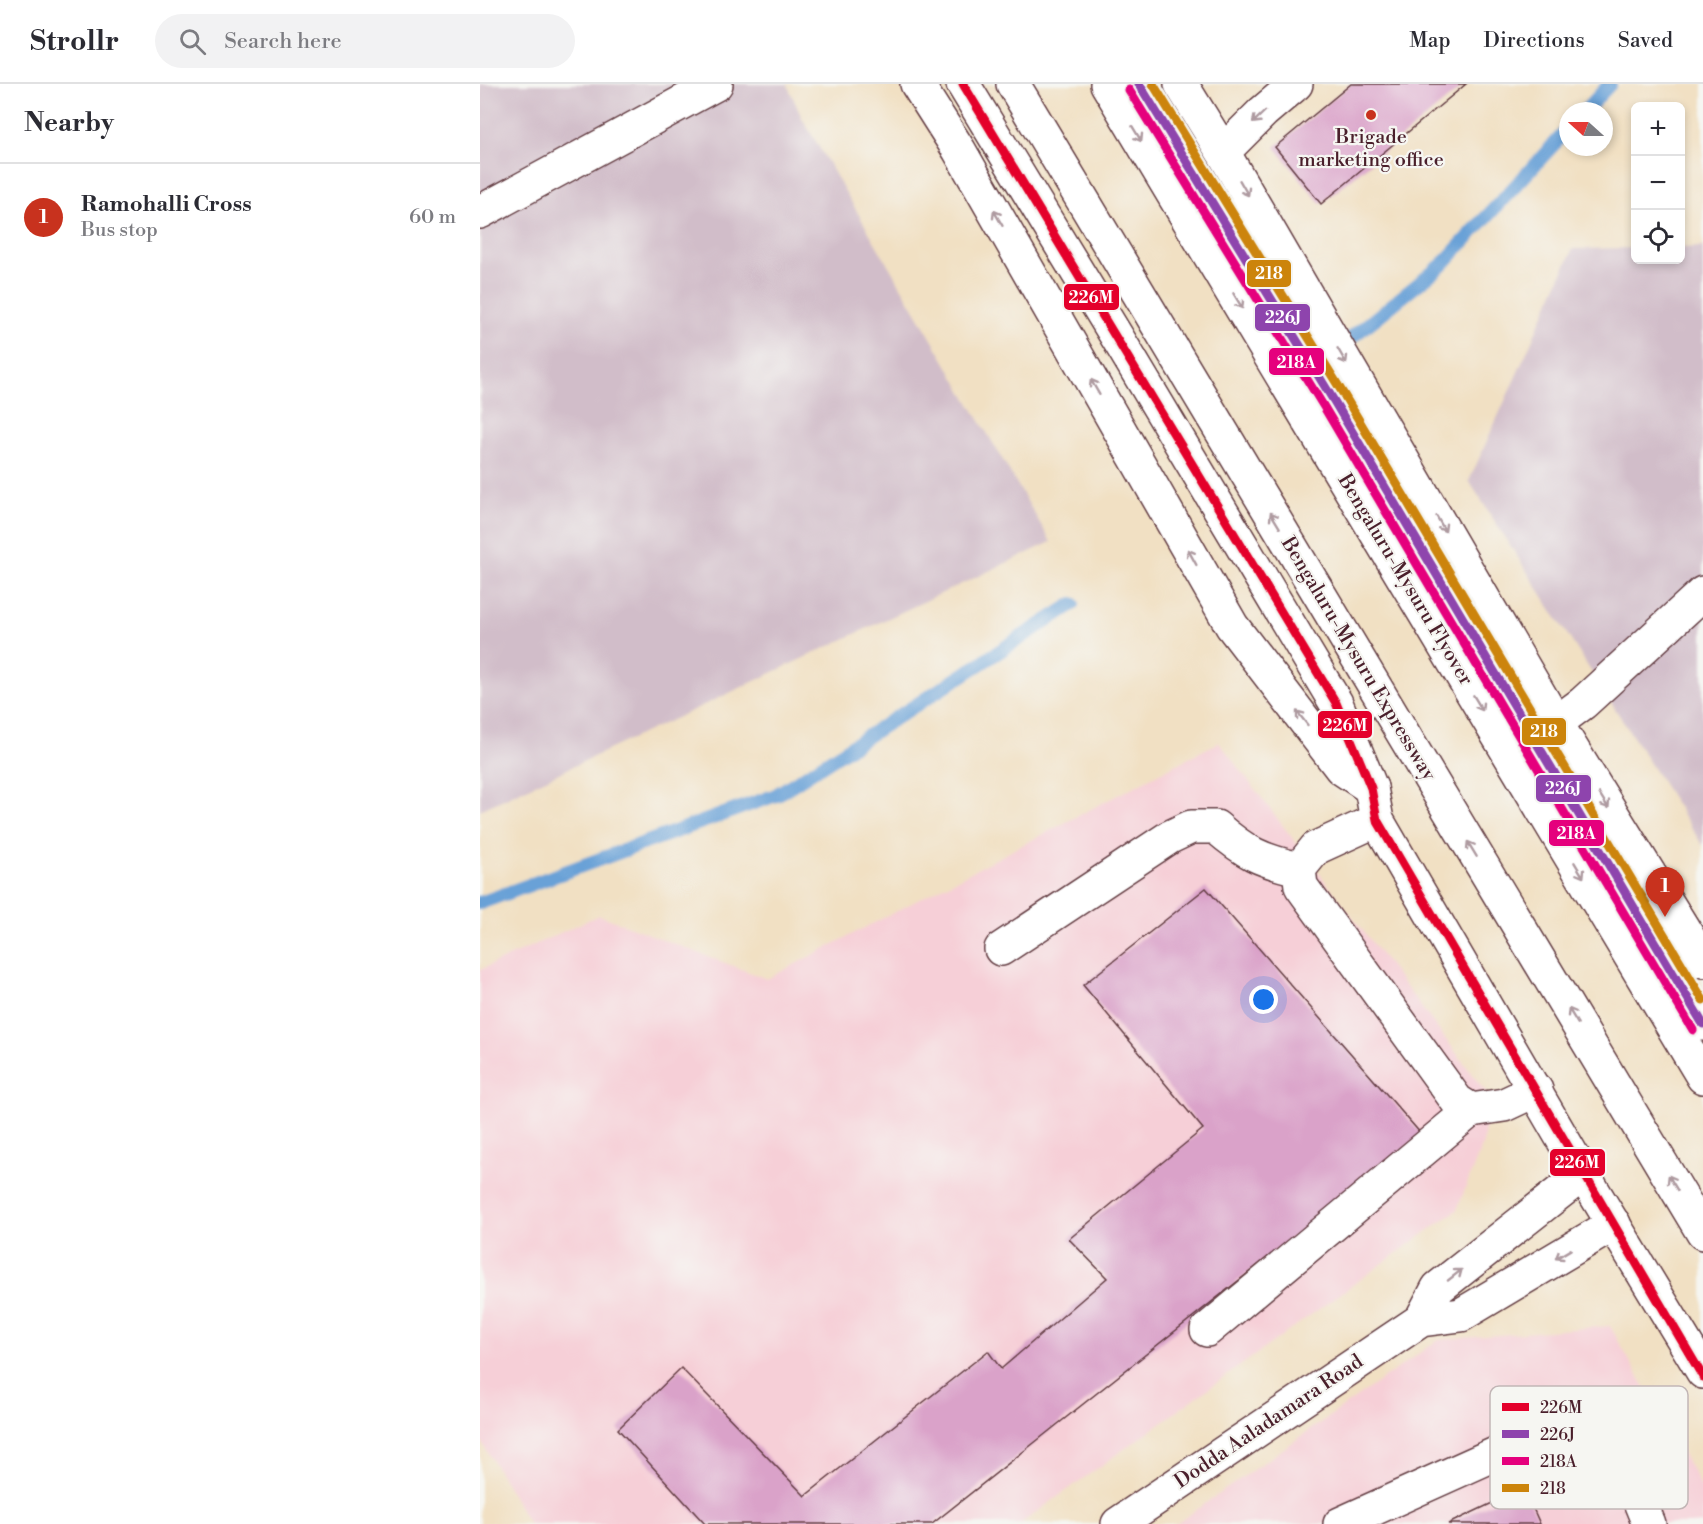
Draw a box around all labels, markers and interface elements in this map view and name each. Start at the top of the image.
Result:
search box [155,14,575,68]
text: Strollr [30,24,119,59]
icon: search [176,25,209,58]
text: Search here [224,28,342,55]
text: Map [1409,28,1451,54]
text: Directions [1484,28,1585,54]
text: Saved [1618,28,1673,54]
north arrow [1559,102,1613,156]
map controls [1631,102,1685,264]
button: + [1631,102,1685,156]
text: Nearby [24,107,114,139]
marker: Brigade marketing office [1364,108,1378,122]
one-way arrow [1251,110,1266,124]
one-way arrow [1132,125,1144,142]
place label: Brigade marketing office [1298,125,1444,173]
button: − [1631,156,1685,210]
one-way arrow [1238,179,1250,196]
text: Ramohalli Cross [81,191,252,218]
text: 1 [39,205,48,230]
text: 60 m [409,205,456,230]
one-way arrow [992,210,1004,227]
button: locate [1631,210,1685,264]
text: Bus stop [81,218,158,243]
line badge: 218 [1246,259,1292,288]
text: 218 [1255,264,1283,284]
line badge: 226M [1063,283,1120,311]
text: 226M [1069,288,1114,308]
one-way arrow [1232,292,1244,309]
line badge: 226J [1254,303,1311,332]
text: 226J [1265,308,1301,328]
line badge: 218A [1268,347,1325,376]
one-way arrow [1337,347,1349,364]
text: 218A [1276,353,1316,373]
one-way arrow [1089,379,1101,396]
street label: Bengaluru-Mysuru Flyover [1331,469,1478,691]
one-way arrow [1268,512,1280,529]
one-way arrow [1435,516,1447,533]
street label: Bengaluru-Mysuru Expressway [1275,532,1441,786]
one-way arrow [1186,548,1198,565]
one-way arrow [1473,694,1485,711]
one-way arrow [1295,710,1308,726]
line badge: 226M [1317,710,1373,739]
text: 226M [1323,716,1368,736]
line badge: 218 [1521,717,1567,746]
text: 218 [1530,722,1558,742]
line badge: 226J [1535,774,1592,803]
text: 226J [1545,779,1581,799]
one-way arrow [1599,792,1611,809]
line badge: 218A [1548,819,1605,847]
text: 218A [1556,824,1596,844]
one-way arrow [1466,841,1478,858]
one-way arrow [1573,861,1585,878]
pin: 1 [1646,868,1684,917]
your location [1249,985,1278,1014]
one-way arrow [1566,1008,1578,1025]
line badge: 226M [1549,1148,1606,1177]
text: 226M [1555,1153,1600,1173]
one-way arrow [1666,1175,1678,1192]
one-way arrow [1555,1248,1572,1260]
one-way arrow [1447,1268,1463,1281]
street label: Dodda Aaladamara Road [1170,1349,1369,1495]
legend [1490,1386,1688,1509]
text: 226M [1540,1398,1582,1418]
text: 226J [1540,1425,1575,1445]
text: 218A [1540,1452,1578,1472]
text: 218 [1540,1479,1566,1499]

